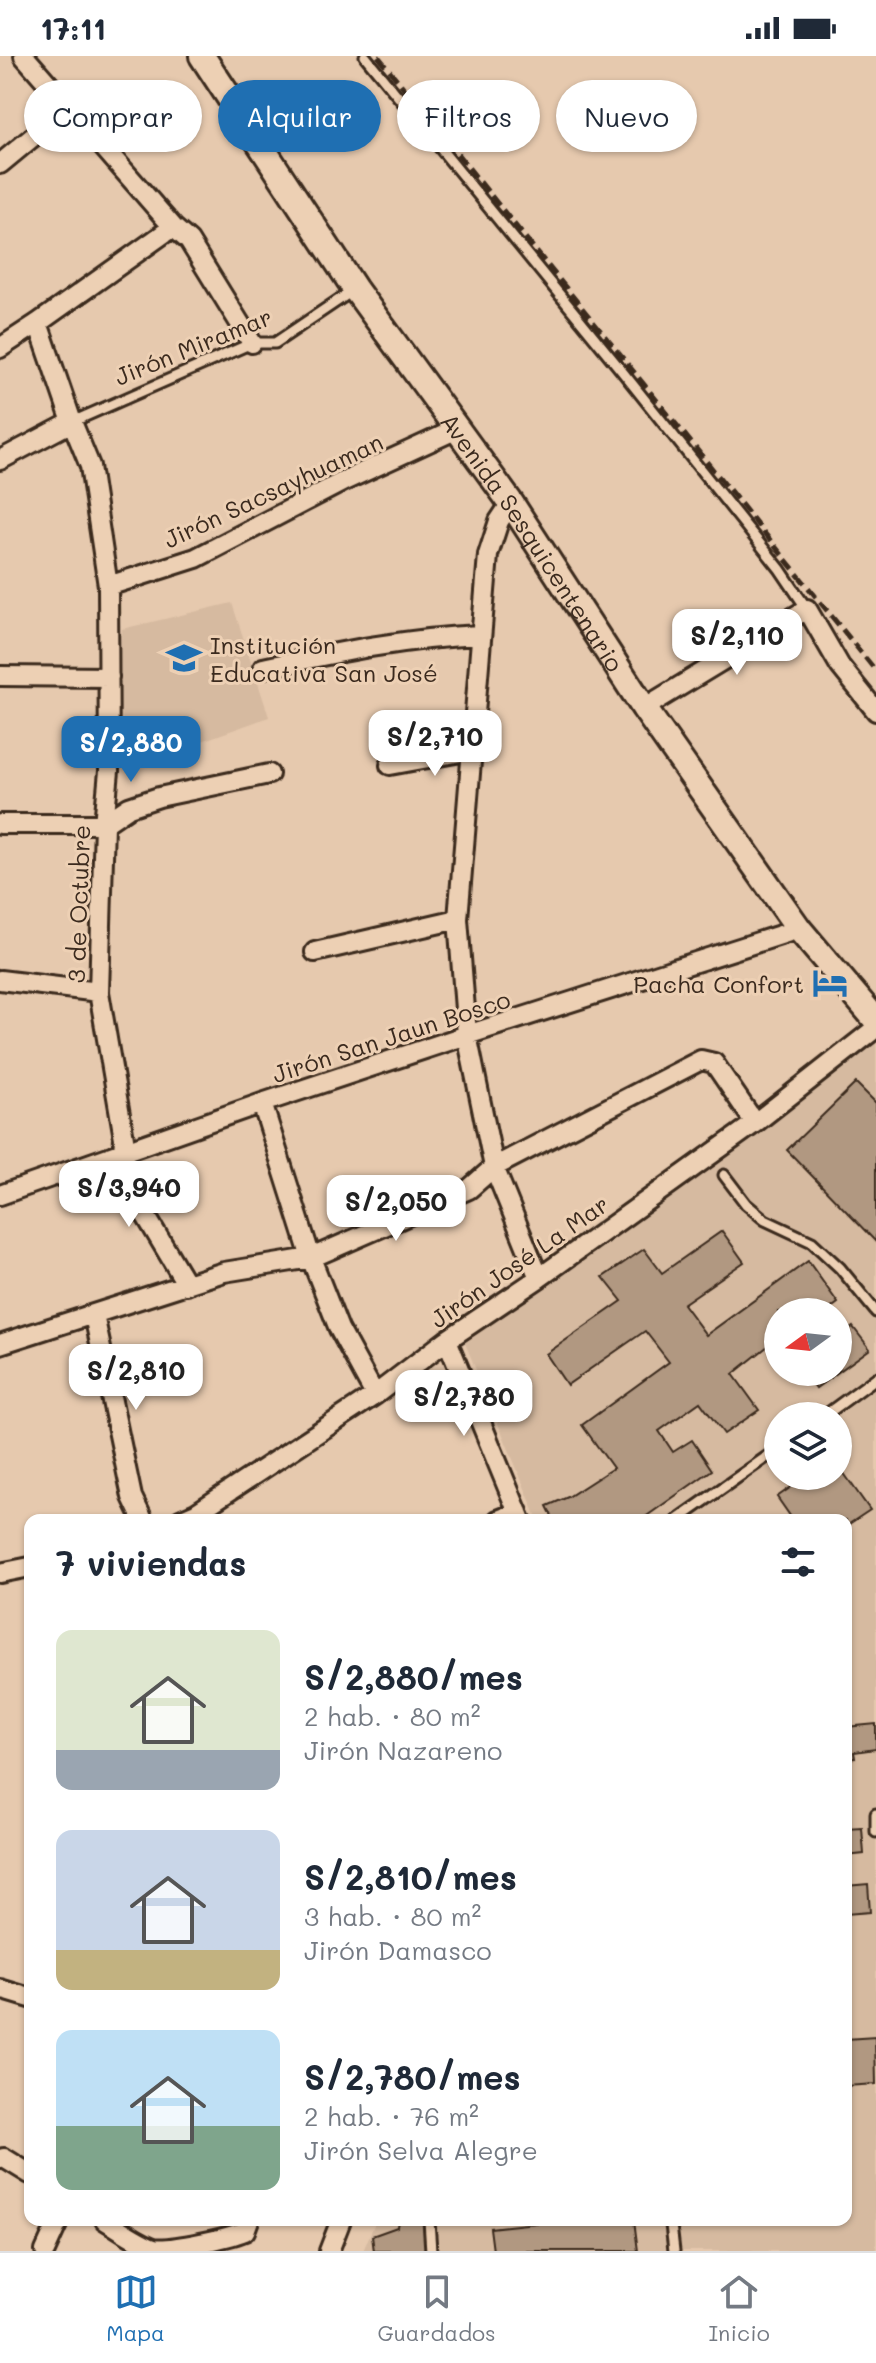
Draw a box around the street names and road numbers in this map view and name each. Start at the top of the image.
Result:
street label: Jirón Miramar [110,300,276,392]
street label: Avenida Sesquicentenario [435,406,631,677]
street label: Jirón Sacsayhuaman [158,426,388,554]
street label: 3 de Octubre [60,824,96,984]
street label: Jirón San Jaun Bosco [268,983,514,1089]
street label: Jirón José La Mar [424,1188,614,1334]

